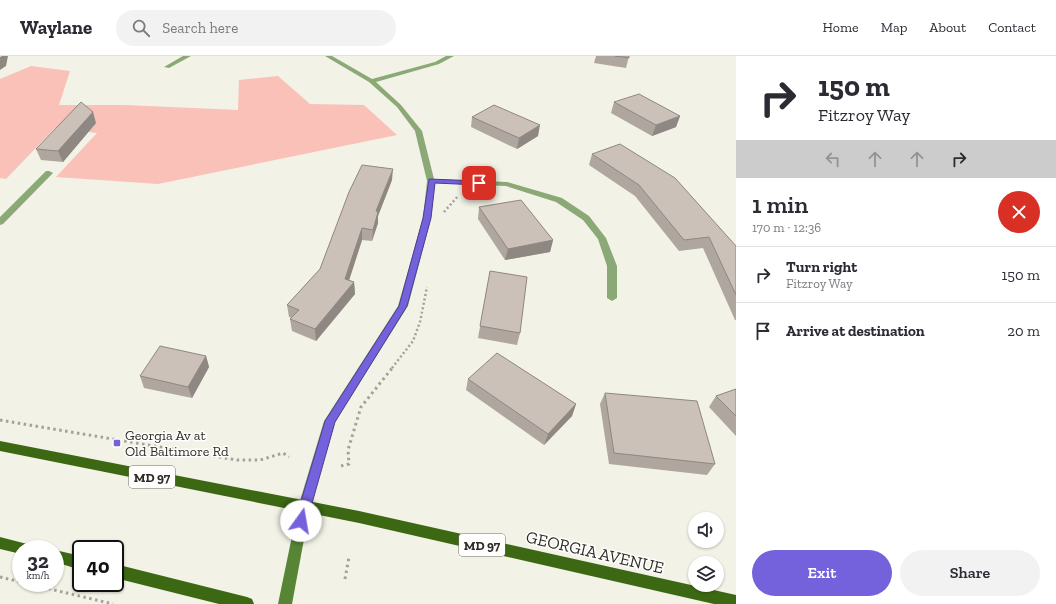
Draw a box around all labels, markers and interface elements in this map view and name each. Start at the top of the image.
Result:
search box [116,10,396,46]
text: Waylane [20,16,92,39]
icon: search [130,17,152,39]
text: Search here [162,19,238,37]
text: Home [823,19,859,36]
text: Map [881,19,907,36]
text: About [929,19,966,36]
text: Contact [988,19,1036,36]
text: 150 m [818,70,890,103]
icon: right [752,72,804,124]
text: Fitzroy Way [818,104,910,126]
icon: left [822,148,844,170]
icon: ahead [864,148,886,170]
icon: ahead [906,148,928,170]
icon: right [948,148,970,170]
pin [462,166,496,200]
icon: arrive [468,172,490,194]
text: 1 min [752,190,808,219]
button: close [998,191,1040,233]
text: 170 m · 12:36 [752,220,821,235]
text: Turn right [786,258,857,276]
icon: right [752,264,774,286]
text: 150 m [1002,266,1040,284]
text: Fitzroy Way [786,276,853,291]
icon: arrive [752,320,774,342]
text: Arrive at destination [786,322,925,340]
text: 20 m [1007,322,1040,340]
place label: Georgia Av at Old Baltimore Rd [125,427,229,460]
marker: Georgia Av at Old Baltimore Rd [112,438,122,448]
road number: MD 97 [129,466,175,488]
position arrow [280,500,322,542]
map controls [688,512,724,592]
button: sound [688,512,724,548]
street label: GEORGIA AVENUE [524,526,666,578]
road number: MD 97 [459,534,505,556]
speed limit sign: 40 [72,540,124,592]
text: 32 [27,549,49,573]
button: Exit [752,550,892,596]
button: Share [900,550,1040,596]
button: layers [688,556,724,592]
text: km/h [27,570,49,582]

